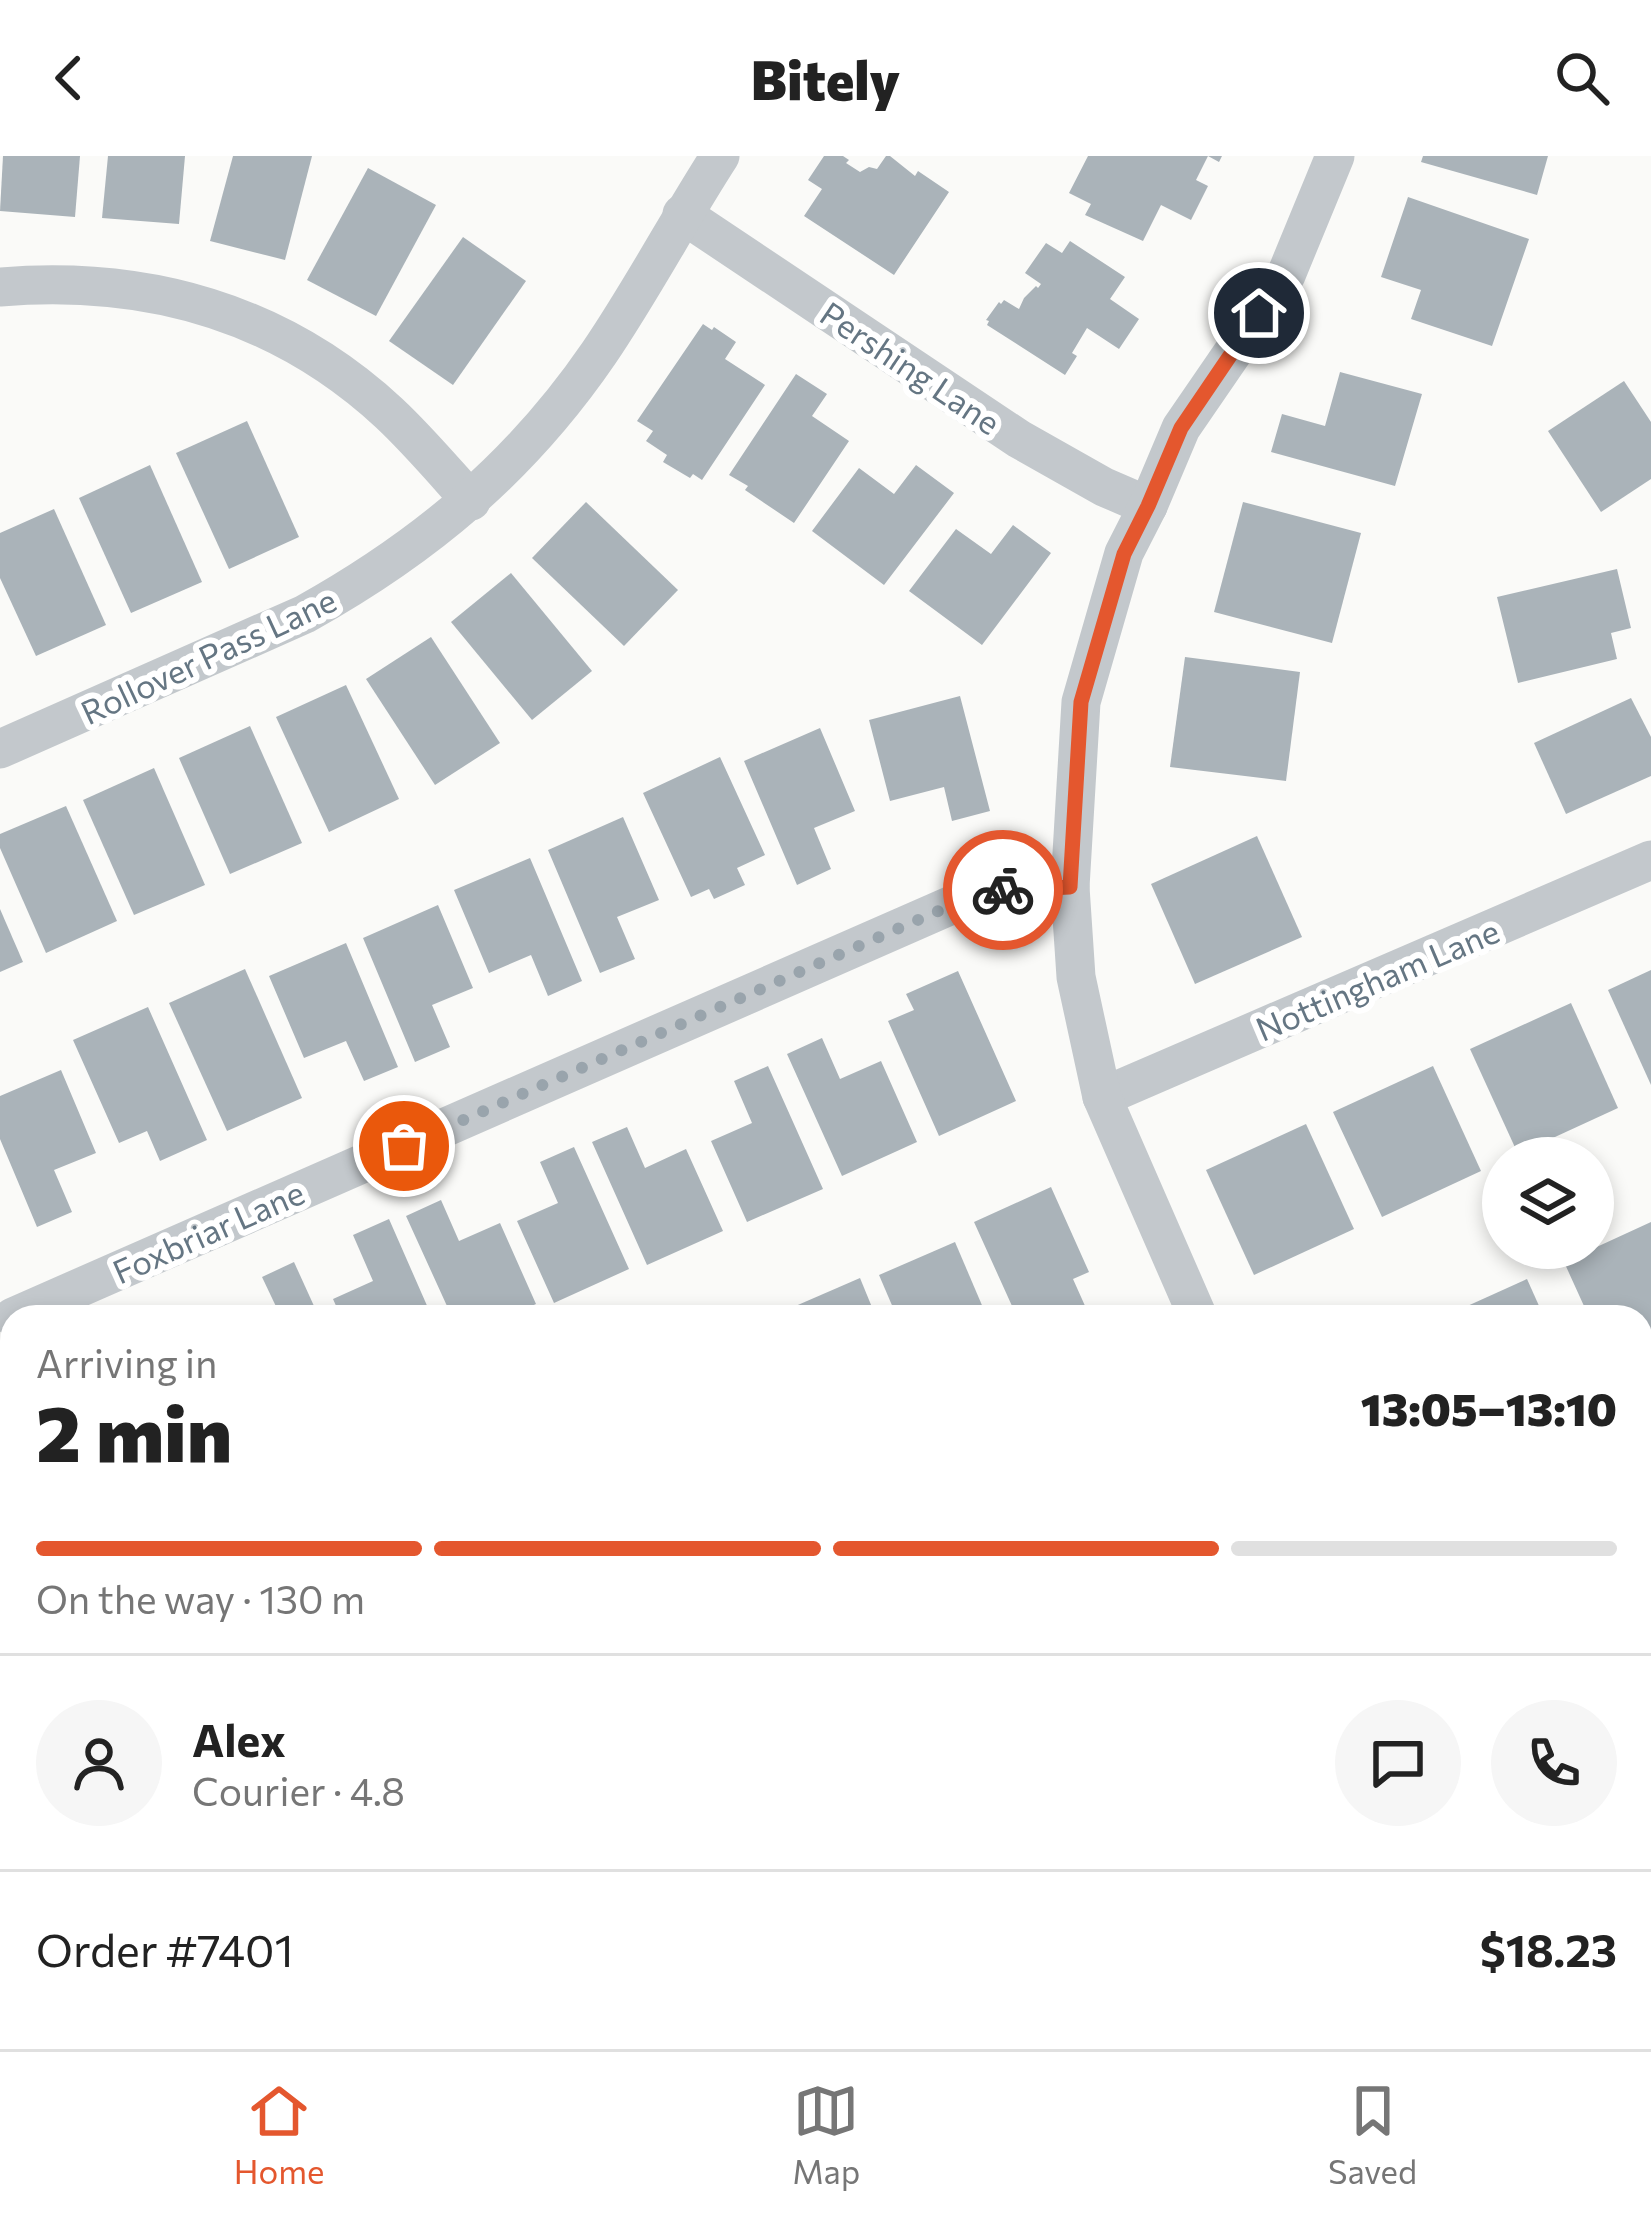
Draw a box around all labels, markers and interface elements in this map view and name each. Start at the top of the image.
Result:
icon: back [36,45,102,111]
text: Bitely [751,45,900,111]
icon: search [1549,45,1615,111]
pin [1208,262,1310,364]
icon: home [1226,280,1292,346]
street label: Pershing Lane [813,292,1009,442]
street label: Rollover Pass Lane [74,578,342,732]
courier [943,830,1063,950]
icon: bike [970,857,1036,923]
street label: Nottingham Lane [1249,909,1505,1049]
pin [353,1095,455,1197]
icon: bag [371,1113,437,1179]
map controls [1482,1137,1614,1269]
button: layers [1482,1137,1614,1269]
street label: Foxbriar Lane [106,1171,310,1291]
text: Arriving in [36,1338,217,1386]
text: 13:05–13:10 [1361,1380,1617,1435]
text: 2 min [36,1383,232,1478]
text: On the way · 130 m [36,1574,365,1622]
button: person [36,1700,162,1826]
button: chat [1335,1700,1461,1826]
button: phone [1491,1700,1617,1826]
text: Alex [192,1711,286,1766]
text: Courier · 4.8 [192,1766,405,1814]
text: Order #7401 [36,1921,294,1976]
text: $18.23 [1480,1921,1617,1976]
tab: Home [234,2078,325,2191]
tab: Map [792,2078,860,2191]
tab: Saved [1328,2078,1417,2191]

